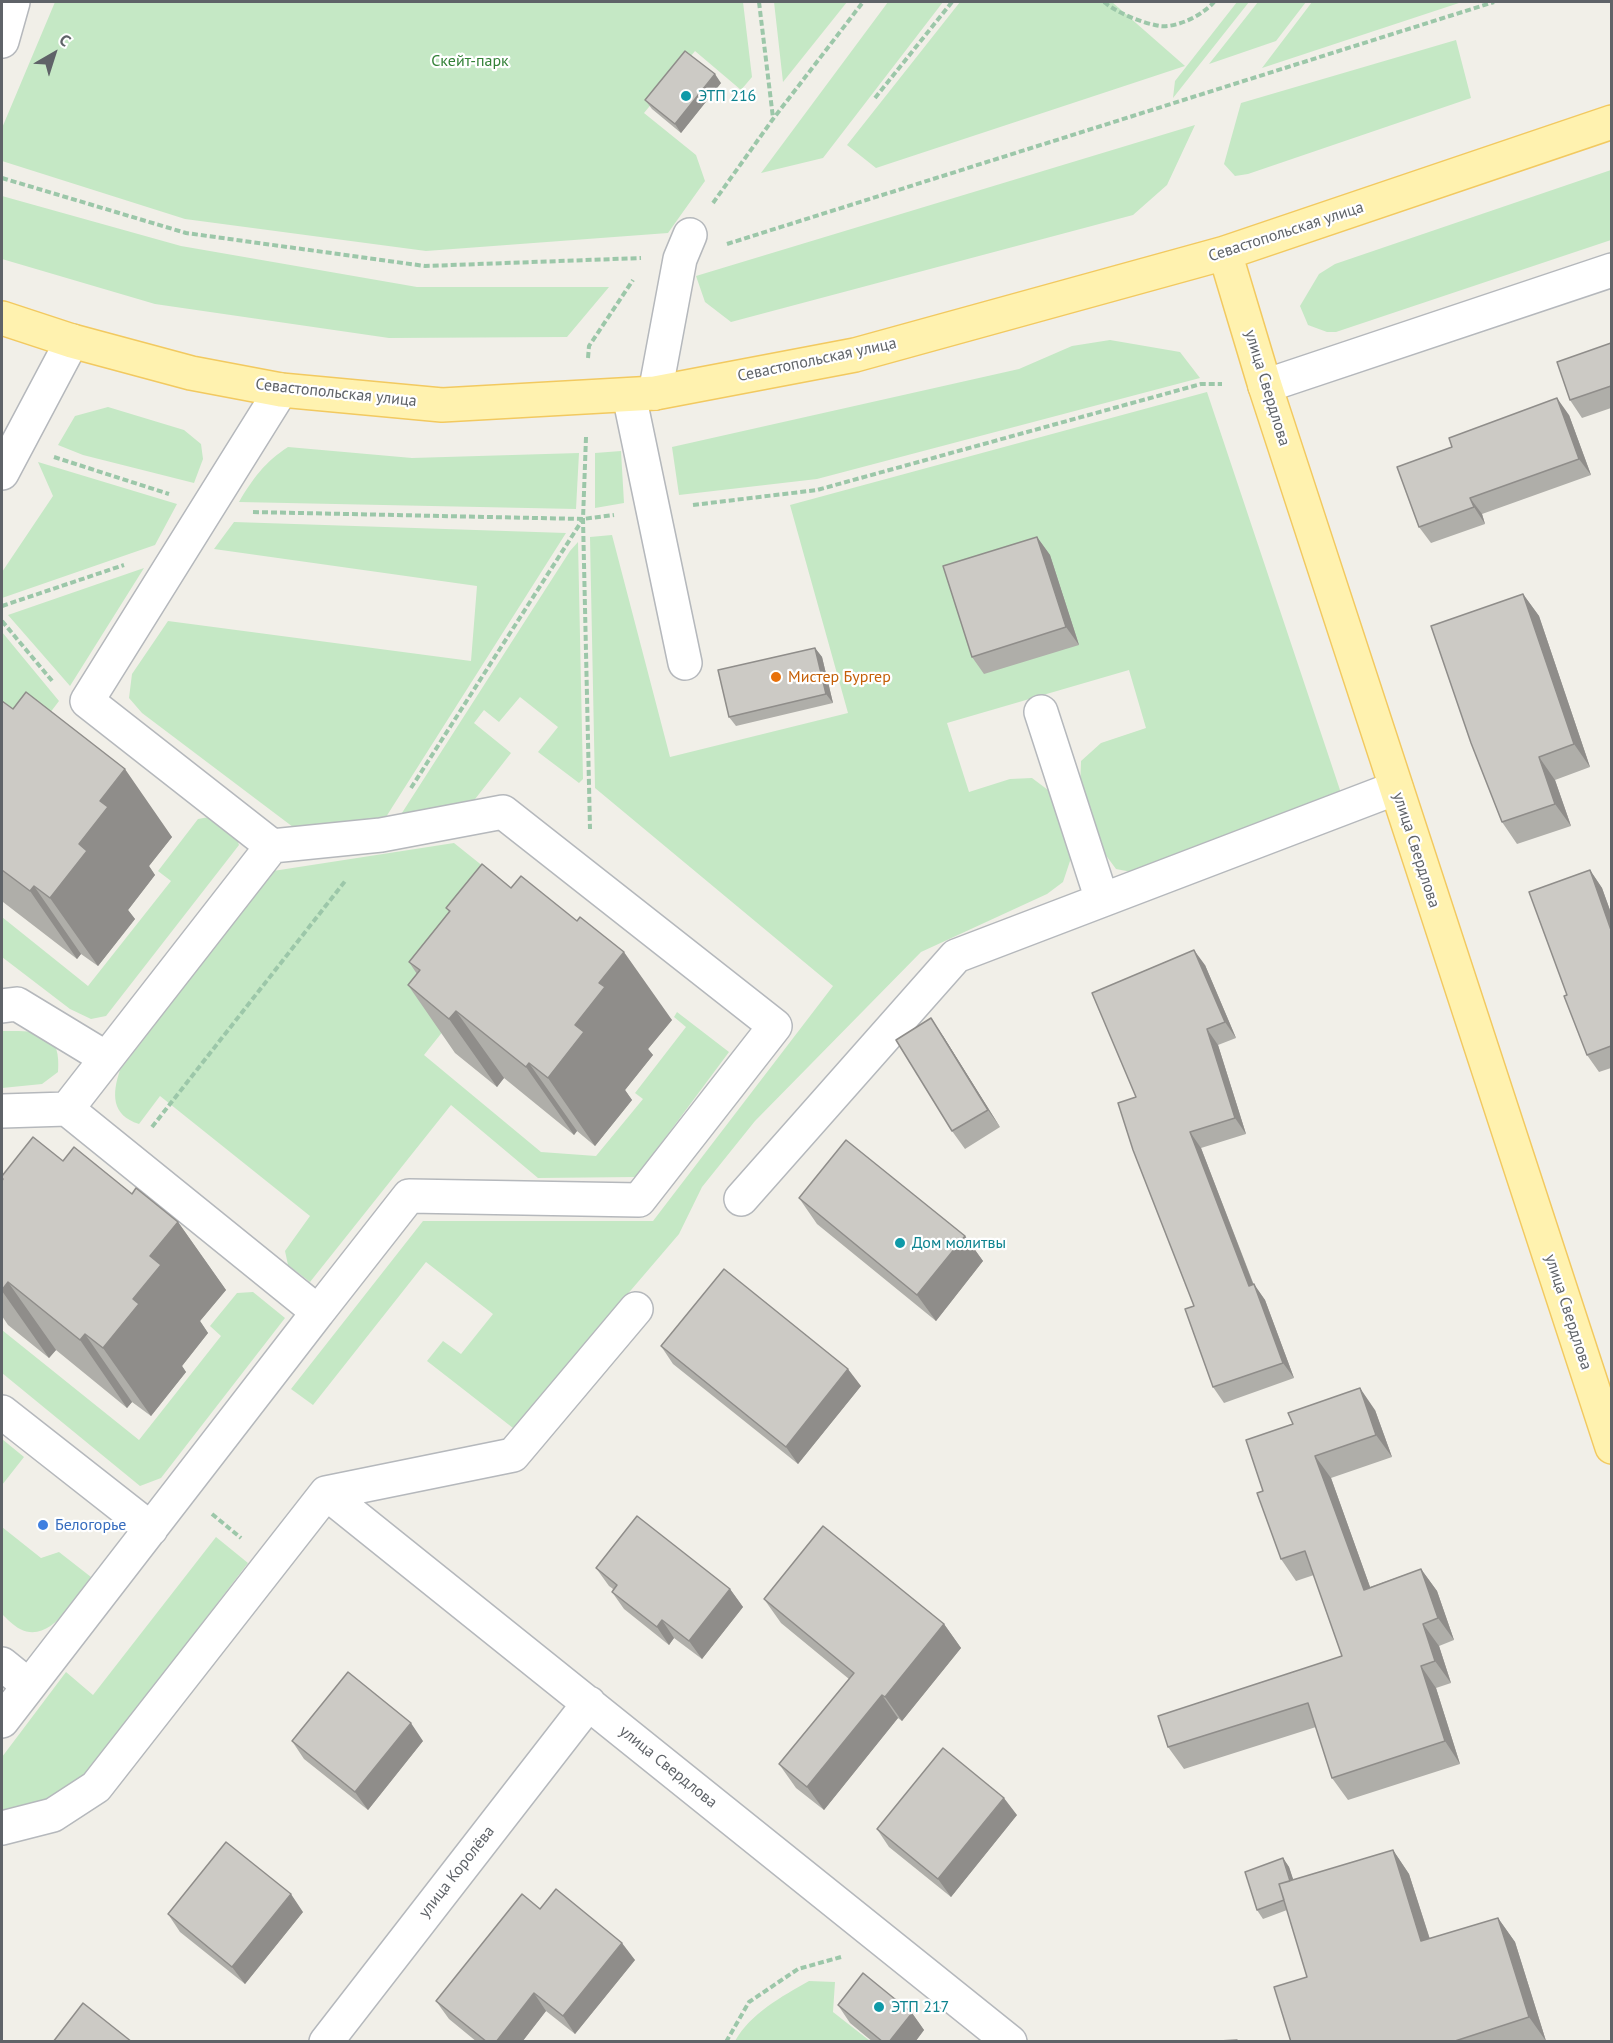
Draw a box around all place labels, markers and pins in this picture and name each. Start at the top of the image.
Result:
place label: ЭТП 216 [698,86,756,106]
marker: ЭТП 216 [679,89,693,103]
place label: Мистер Бургер [788,667,891,687]
marker: Мистер Бургер [769,670,783,684]
place label: Дом молитвы [912,1233,1006,1253]
marker: Дом молитвы [893,1236,907,1250]
place label: Белогорье [55,1515,126,1535]
marker: Белогорье [36,1518,50,1532]
place label: ЭТП 217 [891,1997,949,2017]
marker: ЭТП 217 [872,2000,886,2014]

